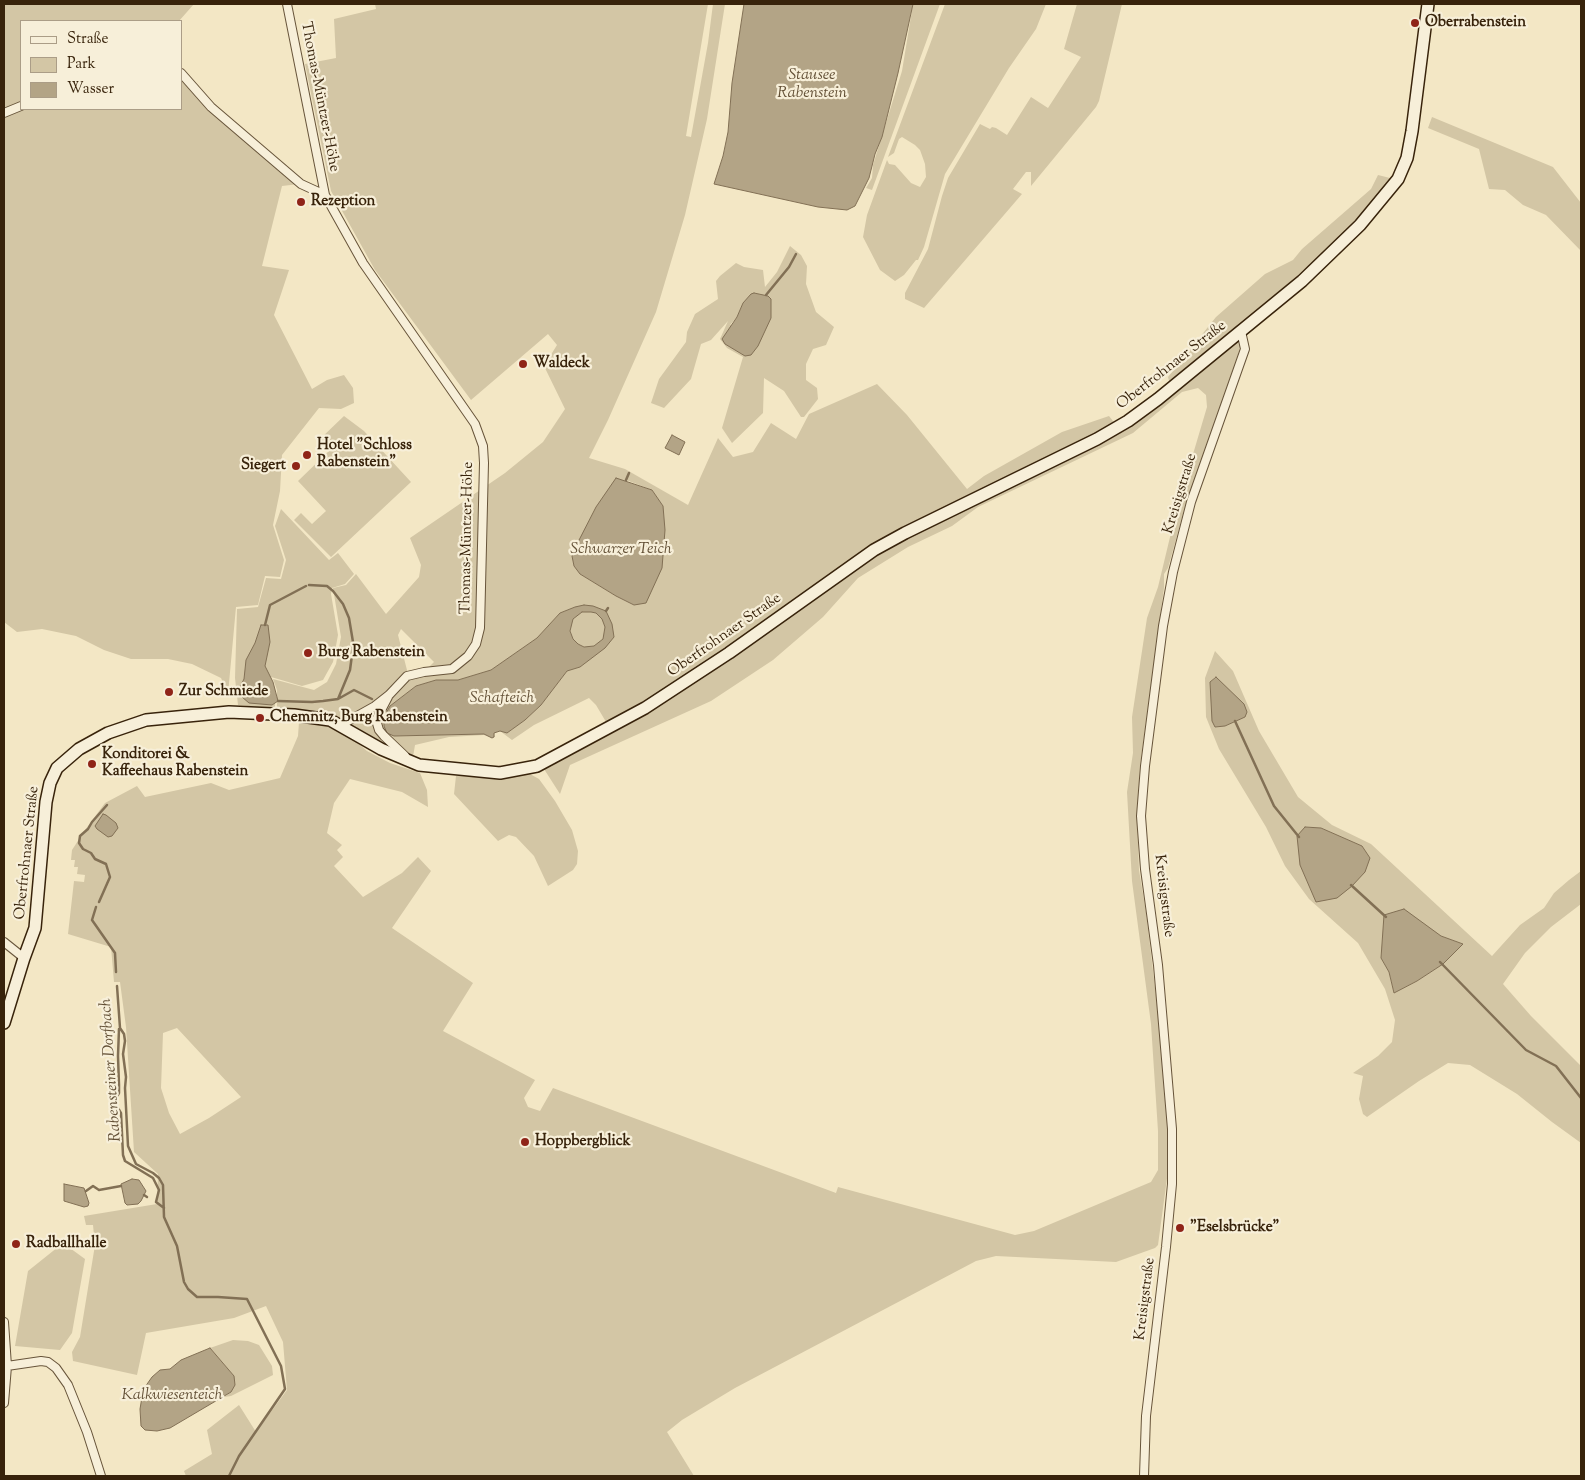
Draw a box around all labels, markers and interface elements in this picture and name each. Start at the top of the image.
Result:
place label: Oberrabenstein [1425,14,1526,32]
marker: Oberrabenstein [1409,17,1421,29]
legend [20,20,182,110]
street label: Thomas-Müntzer-Höhe [296,20,342,174]
text: Straße [67,29,109,50]
text: Park [67,54,96,75]
water label: Stausee Rabenstein [777,66,847,104]
text: Wasser [67,79,114,100]
place label: Rezeption [311,193,375,211]
marker: Rezeption [295,196,307,208]
street label: Oberfrohnaer Straße [1114,318,1230,414]
place label: Waldeck [533,355,590,373]
marker: Waldeck [517,358,529,370]
place label: Hotel "Schloss Rabenstein" [317,437,412,472]
marker: Hotel "Schloss Rabenstein" [301,449,313,461]
street label: Kreisigstraße [1160,452,1202,536]
place label: Siegert [241,457,286,475]
marker: Siegert [290,460,302,472]
street label: Thomas-Müntzer-Höhe [458,462,478,614]
water label: Schwarzer Teich [570,540,672,560]
street label: Oberfrohnaer Straße [665,590,785,682]
place label: Burg Rabenstein [318,644,425,662]
marker: Burg Rabenstein [302,647,314,659]
place label: Zur Schmiede [179,683,268,701]
marker: Zur Schmiede [163,686,175,698]
water label: Schafteich [470,689,534,709]
place label: Chemnitz, Burg Rabenstein [270,709,448,727]
marker: Chemnitz, Burg Rabenstein [254,712,266,724]
place label: Konditorei & Kaffeehaus Rabenstein [102,746,248,781]
marker: Konditorei & Kaffeehaus Rabenstein [86,758,98,770]
street label: Oberfrohnaer Straße [12,785,44,921]
street label: Kreisigstraße [1149,854,1177,938]
water label: Rabensteiner Dorfbach [97,998,127,1142]
place label: Hoppbergblick [535,1133,631,1151]
marker: Hoppbergblick [519,1136,531,1148]
place label: "Eselsbrücke" [1190,1219,1279,1237]
marker: "Eselsbrücke" [1174,1222,1186,1234]
place label: Radballhalle [26,1235,106,1253]
marker: Radballhalle [10,1238,22,1250]
street label: Kreisigstraße [1132,1257,1160,1341]
water label: Kalkwiesenteich [121,1386,223,1406]

